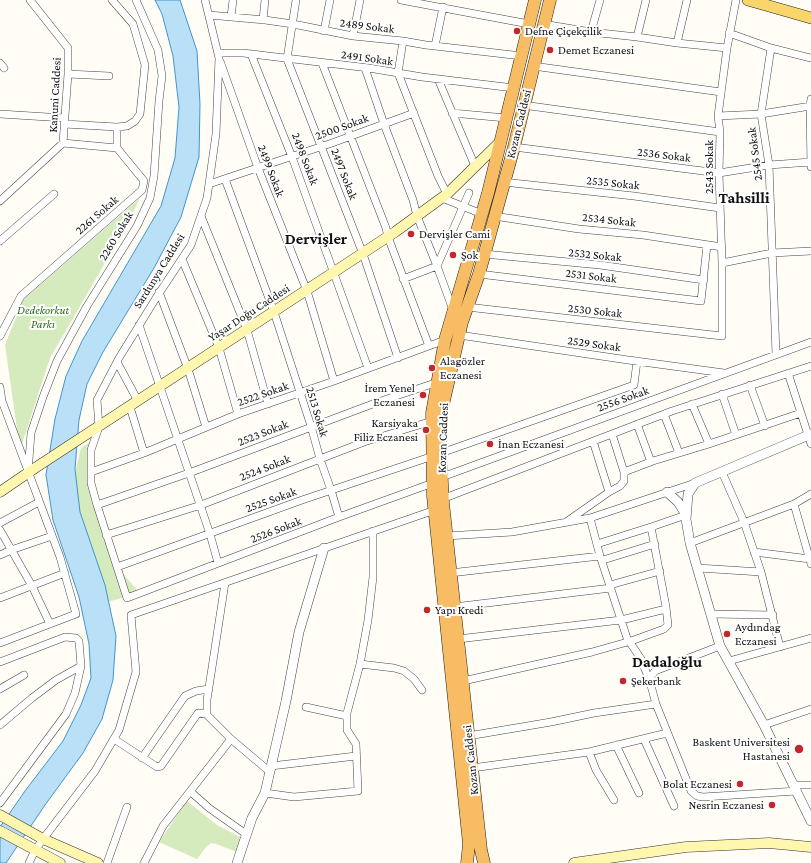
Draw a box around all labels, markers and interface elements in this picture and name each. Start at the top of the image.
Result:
street label: 2489 Sokak [339,15,395,37]
place label: Defne Çiçekçilik [525,24,602,38]
marker: Defne Çiçekçilik [512,26,522,36]
place label: Demet Eczanesi [558,43,634,57]
marker: Demet Eczanesi [545,45,555,55]
street label: 2491 Sokak [340,47,394,69]
street label: Kanuni Caddesi [46,57,64,133]
street label: Kozan Caddesi [504,88,534,160]
street label: 2500 Sokak [313,111,371,143]
street label: 2545 Sokak [745,126,765,182]
street label: 2498 Sokak [288,131,322,187]
street label: 2543 Sokak [702,140,716,194]
street label: 2499 Sokak [254,143,288,199]
street label: 2536 Sokak [636,145,692,165]
street label: 2497 Sokak [328,146,360,202]
street label: 2535 Sokak [586,173,640,193]
district label: Tahsilli [718,188,770,208]
street label: 2261 Sokak [73,192,121,238]
street label: 2260 Sokak [96,209,136,263]
street label: 2534 Sokak [581,210,637,230]
place label: Dervişler Cami [419,227,490,241]
district label: Dervişler [285,229,347,249]
marker: Dervişler Cami [406,229,416,239]
street label: Sardunya Caddesi [130,231,188,311]
street label: 2532 Sokak [568,245,622,265]
place label: Şok [461,248,478,262]
marker: Şok [448,250,458,260]
street label: 2531 Sokak [564,266,618,286]
street label: Yaşar Doğu Caddesi [205,281,293,345]
street label: 2530 Sokak [567,301,623,321]
park label: Dedekorkut Parkı [17,303,69,331]
street label: 2529 Sokak [566,333,622,355]
place label: Alagözler Eczanesi [440,354,485,382]
marker: Alagözler Eczanesi [427,363,437,373]
street label: 2522 Sokak [235,379,291,409]
place label: İrem Yenel Eczanesi [365,381,415,409]
street label: 2556 Sokak [595,383,651,415]
street label: 2513 Sokak [303,385,331,439]
marker: İrem Yenel Eczanesi [418,390,428,400]
street label: Kozan Caddesi [435,403,451,473]
place label: Karsiyaka Filiz Eczanesi [354,416,418,444]
street label: 2523 Sokak [236,417,290,449]
marker: Karsiyaka Filiz Eczanesi [421,425,431,435]
place label: İnan Eczanesi [498,437,564,451]
marker: İnan Eczanesi [485,439,495,449]
street label: 2524 Sokak [237,452,293,484]
street label: 2525 Sokak [244,484,298,516]
street label: 2526 Sokak [248,514,304,546]
place label: Yapı Kredi [435,603,483,617]
marker: Yapı Kredi [422,605,432,615]
place label: Aydındag Eczanesi [735,620,781,648]
marker: Aydındag Eczanesi [722,629,732,639]
district label: Dadaloğlu [632,652,702,672]
place label: Şekerbank [631,674,681,688]
marker: Şekerbank [618,676,628,686]
street label: Kozan Caddesi [460,724,482,796]
place label: Baskent Universitesi Hastanesi [692,735,790,763]
marker: Baskent Universitesi Hastanesi [793,743,805,755]
place label: Bolat Eczanesi [663,777,732,791]
marker: Bolat Eczanesi [735,779,745,789]
place label: Nesrin Eczanesi [688,798,764,812]
marker: Nesrin Eczanesi [767,800,777,810]

